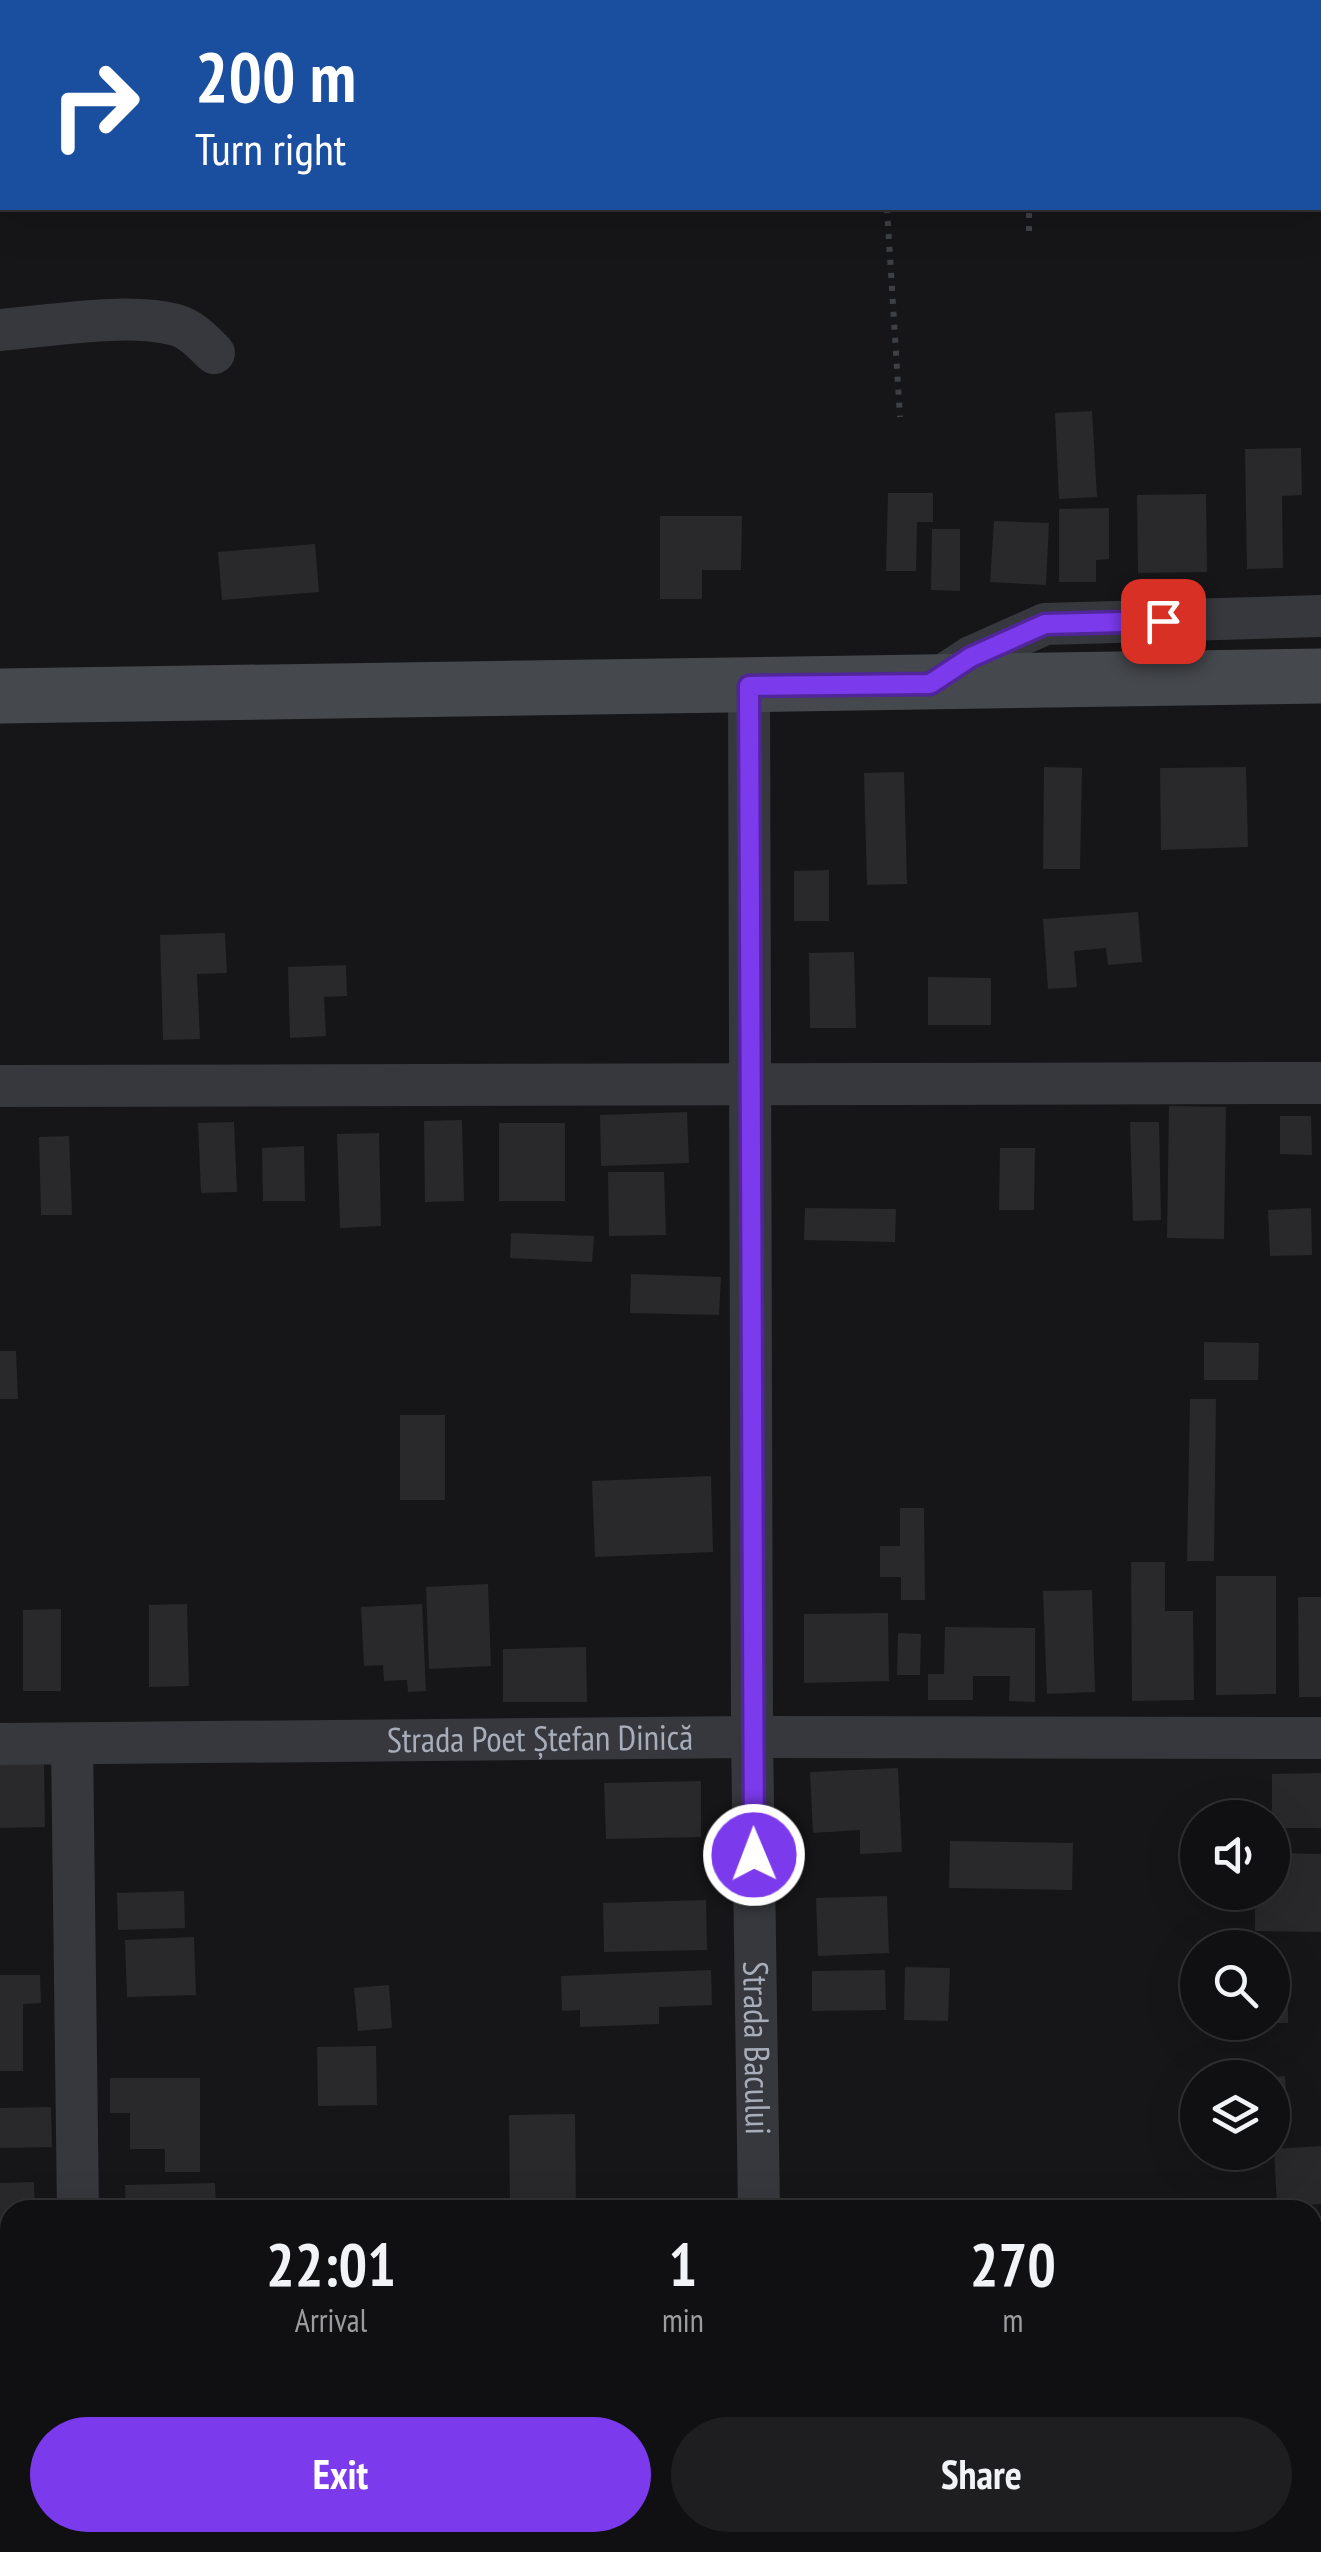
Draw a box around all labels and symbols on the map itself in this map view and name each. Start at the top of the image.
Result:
pin [1121,579,1206,664]
street label: Strada Poet Ștefan Dinică [387,1714,693,1762]
position arrow [702,1803,806,1907]
street label: Strada Bacului [733,1961,782,2135]

